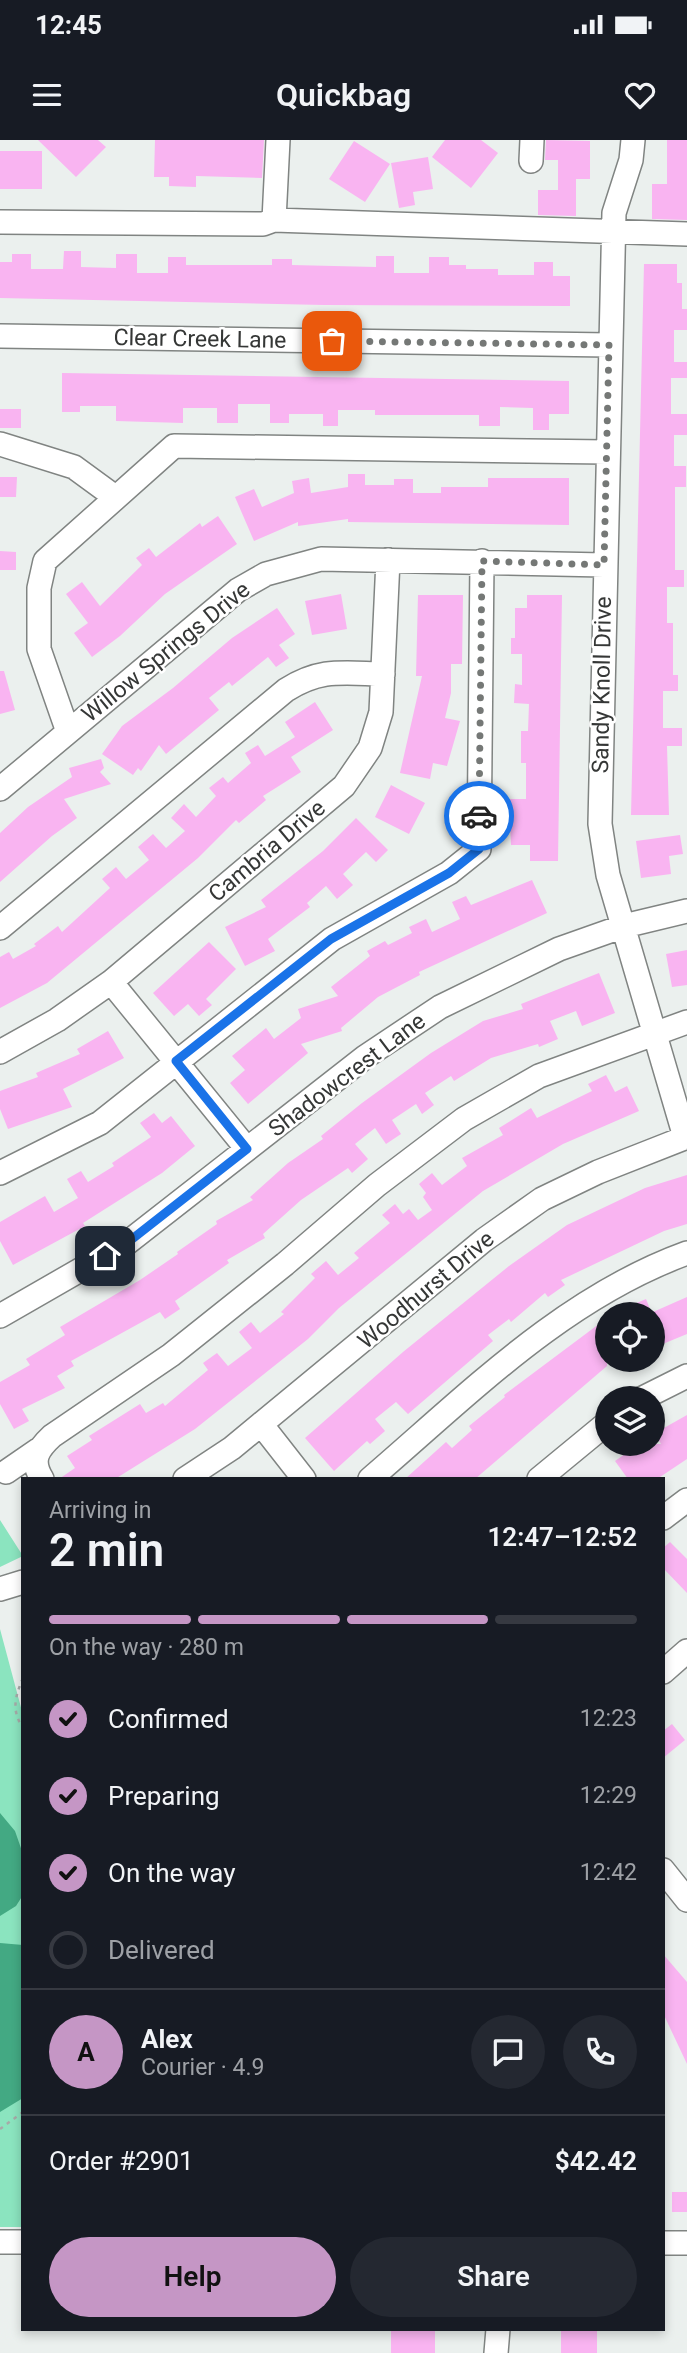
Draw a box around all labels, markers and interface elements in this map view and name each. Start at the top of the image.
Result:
text: 12:45 [35,10,102,40]
icon: menu [28,76,66,114]
text: Quickbag [276,76,411,114]
icon: heart [621,76,659,114]
pin [302,311,362,371]
icon: bag [313,322,351,360]
street label: Clear Creek Lane [113,324,287,354]
street label: Willow Springs Drive [77,576,255,728]
street label: Sandy Knoll Drive [587,596,617,774]
courier [444,781,514,851]
street label: Cambria Drive [203,794,331,908]
icon: car [460,797,498,835]
street label: Shadowcrest Lane [263,1007,431,1143]
street label: Woodhurst Drive [353,1225,499,1355]
pin [75,1226,135,1286]
icon: home [86,1237,124,1275]
map controls [595,1302,665,1456]
button: locate [595,1302,665,1372]
button: layers [595,1386,665,1456]
text: Arriving in [49,1497,152,1524]
text: 12:47–12:52 [487,1522,637,1552]
text: 2 min [49,1523,164,1577]
text: On the way · 280 m [49,1634,244,1661]
icon: check [49,1700,87,1738]
text: Confirmed [108,1704,229,1734]
text: 12:23 [580,1705,637,1732]
icon: check [49,1777,87,1815]
text: Preparing [108,1781,220,1811]
text: 12:29 [580,1782,637,1809]
icon: check [49,1854,87,1892]
text: On the way [108,1858,236,1888]
text: 12:42 [580,1859,637,1886]
text: Delivered [108,1935,215,1965]
button: chat [471,2015,545,2089]
button: phone [563,2015,637,2089]
text: Alex [141,2024,193,2054]
text: A [77,2037,95,2067]
text: Courier · 4.9 [141,2054,264,2081]
text: Order #2901 [49,2146,194,2176]
text: $42.42 [555,2146,637,2176]
button: Help [49,2237,336,2317]
button: Share [350,2237,637,2317]

